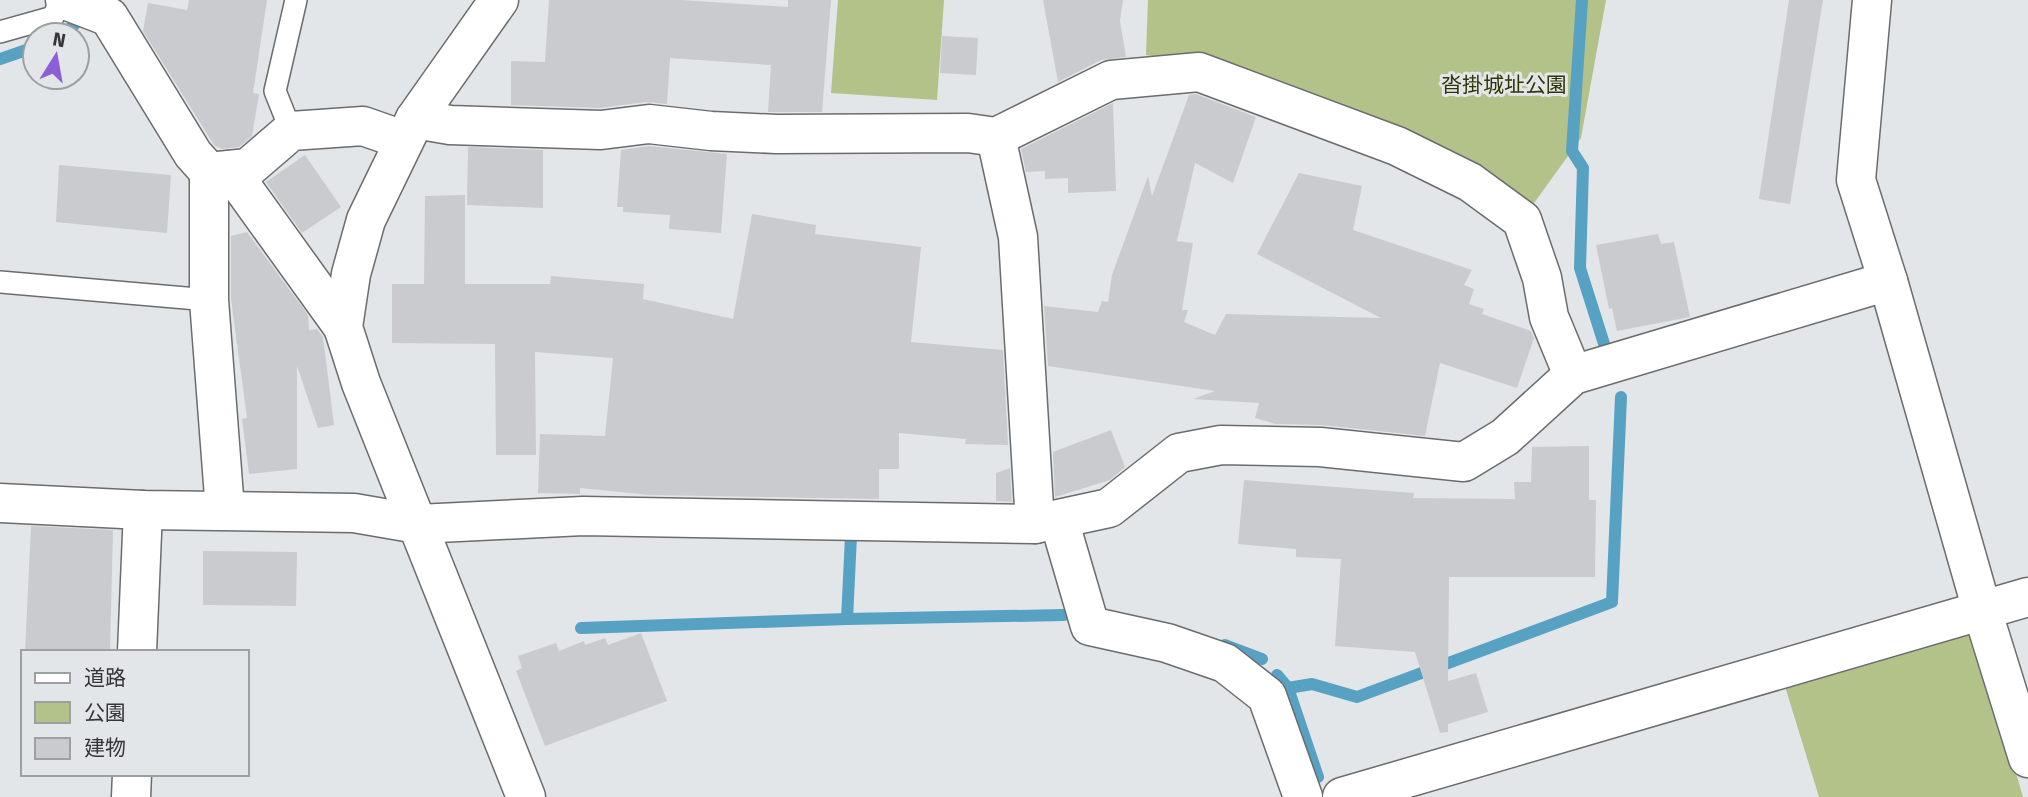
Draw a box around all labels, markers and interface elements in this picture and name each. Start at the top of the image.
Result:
north arrow [21,21,91,91]
text: N [51,27,68,52]
park label: 沓掛城址公園 [1441,72,1567,98]
legend [21,650,248,776]
text: 道路 [84,665,126,691]
text: 公園 [84,700,126,726]
text: 建物 [84,735,126,761]

